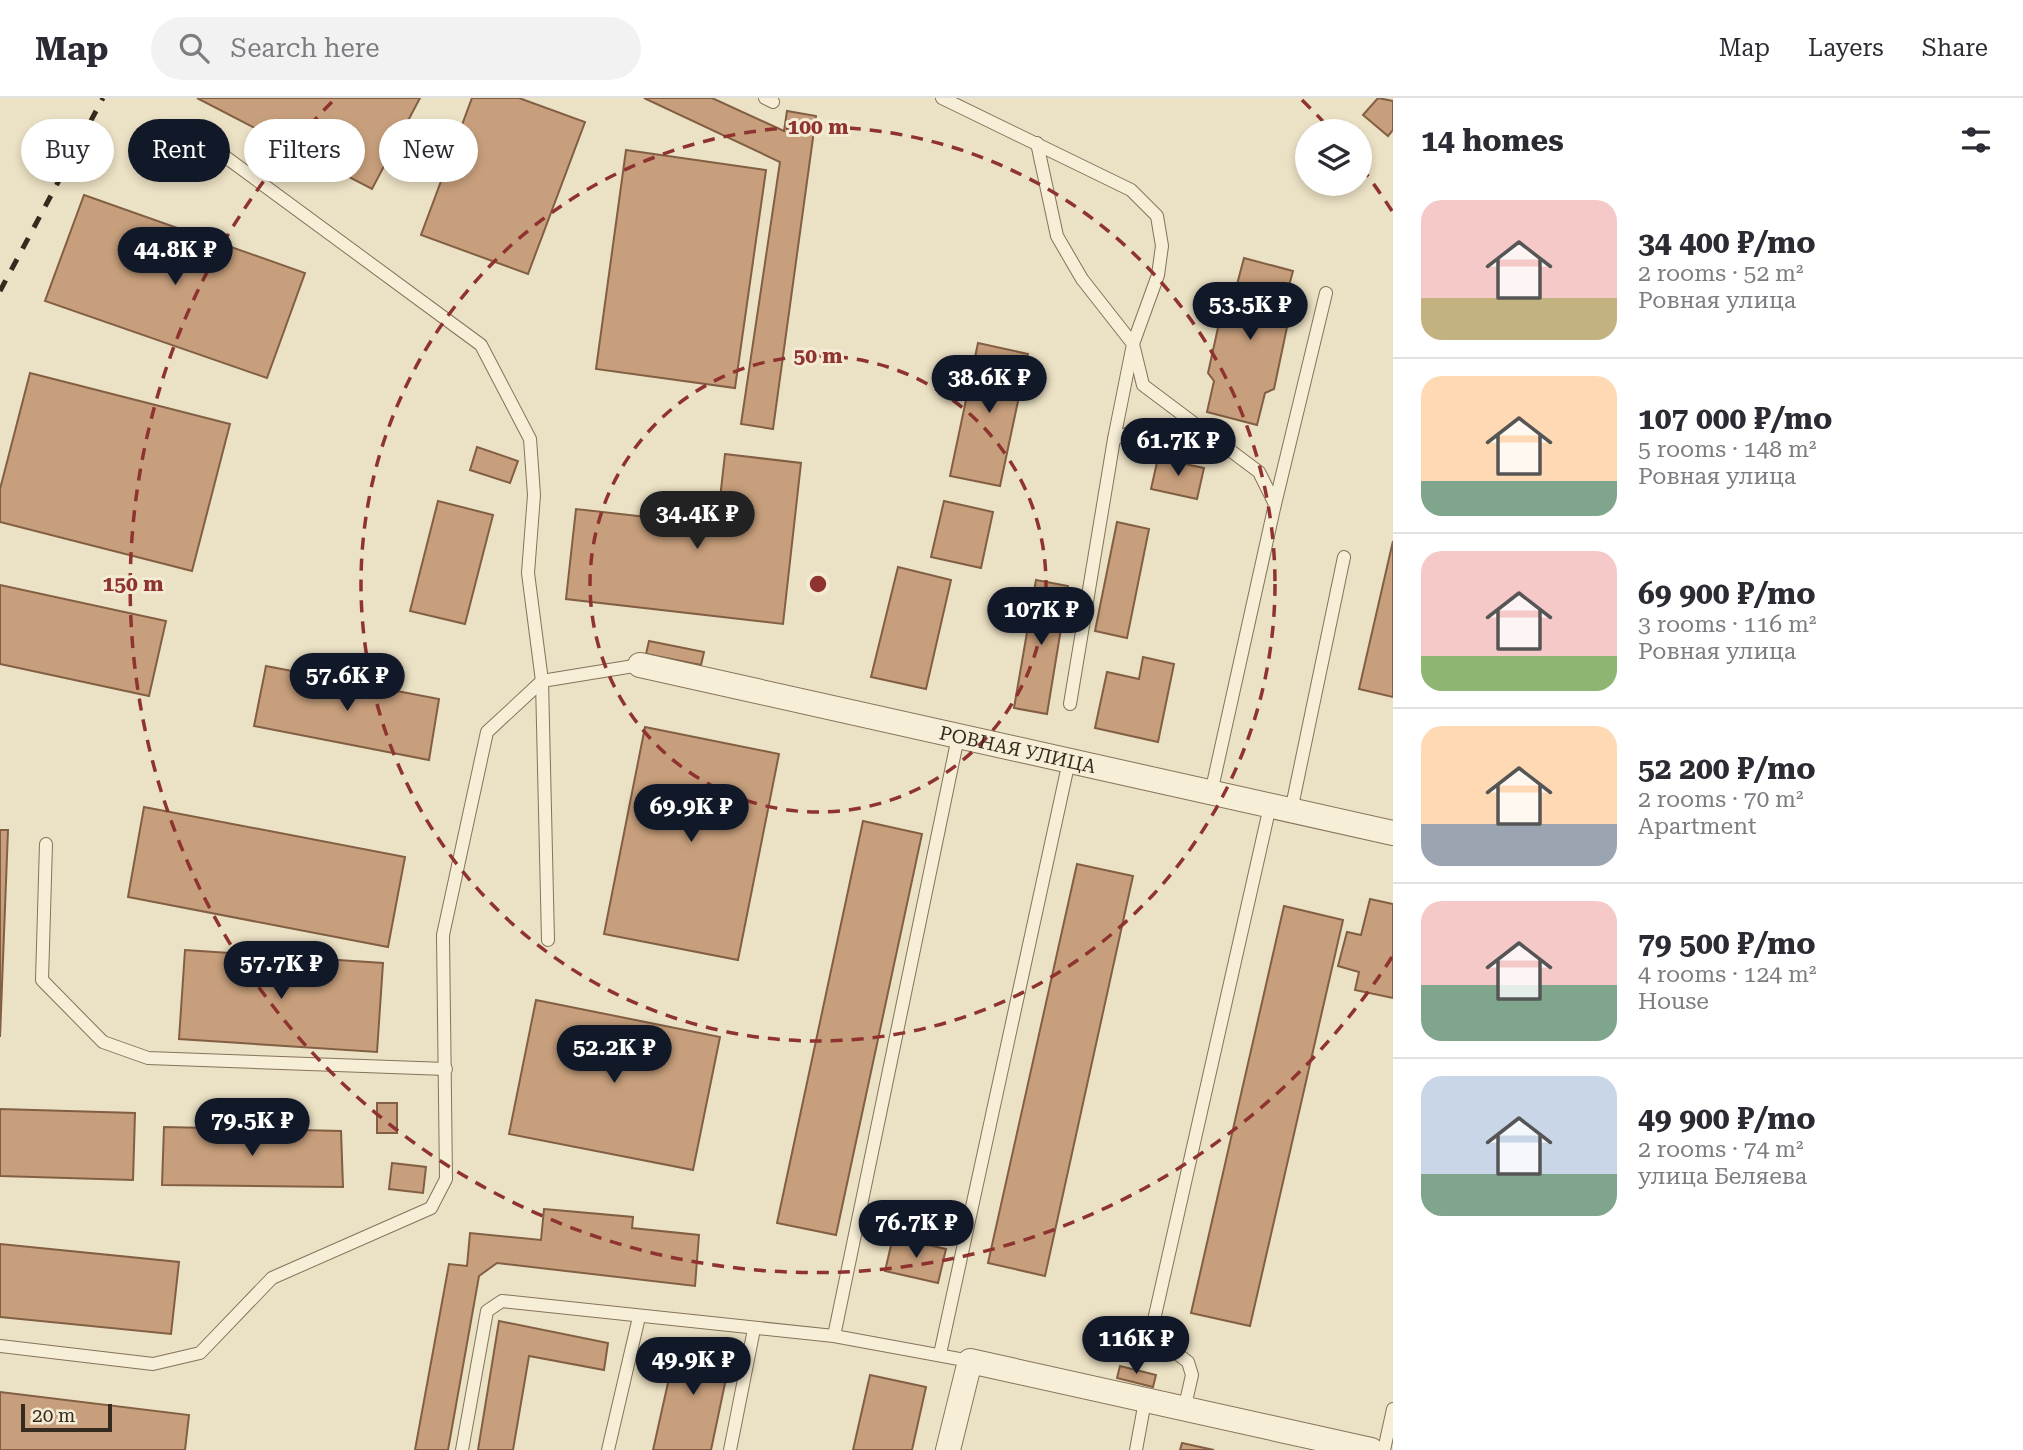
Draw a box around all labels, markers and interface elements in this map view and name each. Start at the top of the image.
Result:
search box [151,17,641,80]
text: Map [35,29,109,68]
icon: search [175,29,213,67]
text: Search here [231,33,380,63]
text: Map [1719,34,1770,62]
text: Layers [1808,34,1884,62]
text: Share [1922,34,1988,62]
text: 100 m [788,115,848,139]
chip: Buy [21,119,114,182]
chip: Rent [128,119,230,182]
chip: Filters [244,119,365,182]
chip: New [379,119,478,182]
map controls [1295,119,1372,196]
button: layers [1295,119,1372,196]
icon: filters [1957,121,1995,159]
text: 14 homes [1421,123,1564,158]
text: 34 400 ₽/mo [1638,225,1816,260]
pin: 44.8K ₽ [110,228,240,287]
icon: home [1477,228,1561,312]
text: 44.8K ₽ [134,236,216,263]
text: 2 rooms · 52 m² [1638,260,1804,287]
pin: 53.5K ₽ [1185,282,1315,342]
text: Ровная улица [1638,287,1796,314]
text: 53.5K ₽ [1209,291,1291,318]
text: 50 m [793,344,843,368]
pin: 38.6K ₽ [924,356,1054,415]
text: 38.6K ₽ [948,364,1030,391]
text: 107 000 ₽/mo [1638,401,1832,436]
icon: home [1477,404,1561,488]
pin: 61.7K ₽ [1113,418,1243,478]
text: 61.7K ₽ [1137,427,1219,454]
text: 5 rooms · 148 m² [1638,436,1816,463]
text: Ровная улица [1638,463,1796,490]
pin: 34.4K ₽ [632,491,762,551]
text: 34.4K ₽ [656,500,738,527]
text: 150 m [103,572,163,596]
centre of rings [806,572,830,596]
text: 69 900 ₽/mo [1638,576,1816,611]
icon: home [1477,579,1561,663]
pin: 107K ₽ [984,588,1098,647]
text: 107K ₽ [1003,596,1079,623]
text: 3 rooms · 116 m² [1638,611,1816,638]
text: Ровная улица [1638,638,1796,665]
pin: 57.6K ₽ [282,654,412,713]
text: 57.6K ₽ [306,662,388,689]
street label: РОВНАЯ УЛИЦА [937,721,1099,779]
text: 52 200 ₽/mo [1638,751,1816,786]
icon: home [1477,754,1561,838]
pin: 69.9K ₽ [626,784,756,844]
text: 2 rooms · 70 m² [1638,786,1804,813]
text: 69.9K ₽ [650,793,732,820]
text: Apartment [1638,813,1757,840]
text: 79 500 ₽/mo [1638,926,1816,961]
icon: home [1477,929,1561,1013]
pin: 57.7K ₽ [216,942,346,1001]
text: 57.7K ₽ [240,950,322,977]
text: 4 rooms · 124 m² [1638,961,1816,988]
text: House [1638,988,1709,1015]
pin: 52.2K ₽ [549,1026,679,1085]
text: 52.2K ₽ [573,1034,655,1061]
pin: 79.5K ₽ [187,1098,317,1158]
text: 49 900 ₽/mo [1638,1101,1816,1136]
icon: home [1477,1104,1561,1188]
text: 79.5K ₽ [211,1107,293,1134]
text: 2 rooms · 74 m² [1638,1136,1804,1163]
text: улица Беляева [1638,1163,1807,1190]
pin: 76.7K ₽ [851,1200,981,1260]
text: 76.7K ₽ [875,1209,957,1236]
pin: 116K ₽ [1079,1316,1193,1376]
text: 116K ₽ [1098,1325,1174,1352]
pin: 49.9K ₽ [628,1338,758,1397]
text: 49.9K ₽ [652,1346,734,1373]
scale bar [21,1401,112,1433]
text: 20 m [32,1404,75,1427]

